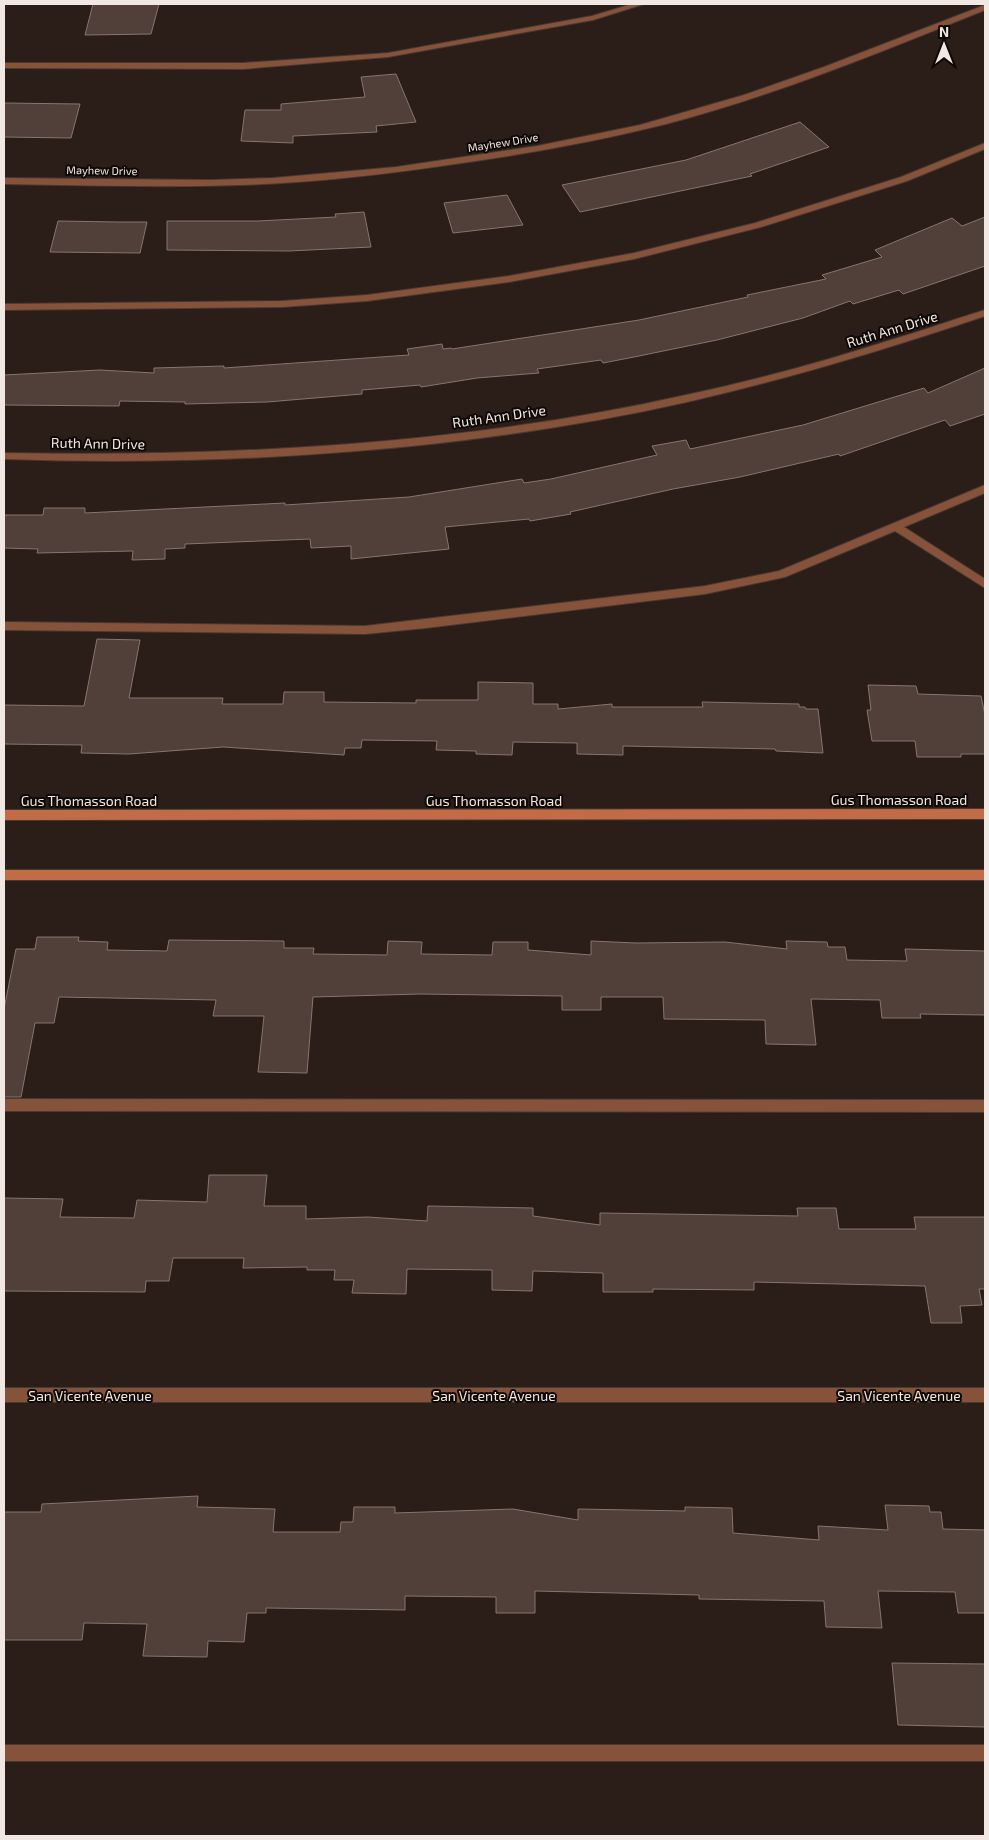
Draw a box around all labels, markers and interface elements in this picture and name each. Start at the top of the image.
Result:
north arrow [919,20,969,70]
text: N [939,23,949,40]
street label: Mayhew Drive [467,130,539,154]
street label: Mayhew Drive [66,163,138,177]
street label: Ruth Ann Drive [844,307,940,351]
street label: Ruth Ann Drive [451,401,547,431]
street label: Ruth Ann Drive [51,434,145,452]
street label: Gus Thomasson Road [831,791,967,808]
street label: Gus Thomasson Road [21,792,157,809]
street label: Gus Thomasson Road [426,792,562,809]
street label: San Vicente Avenue [28,1387,152,1404]
street label: San Vicente Avenue [432,1387,556,1404]
street label: San Vicente Avenue [837,1387,961,1404]

